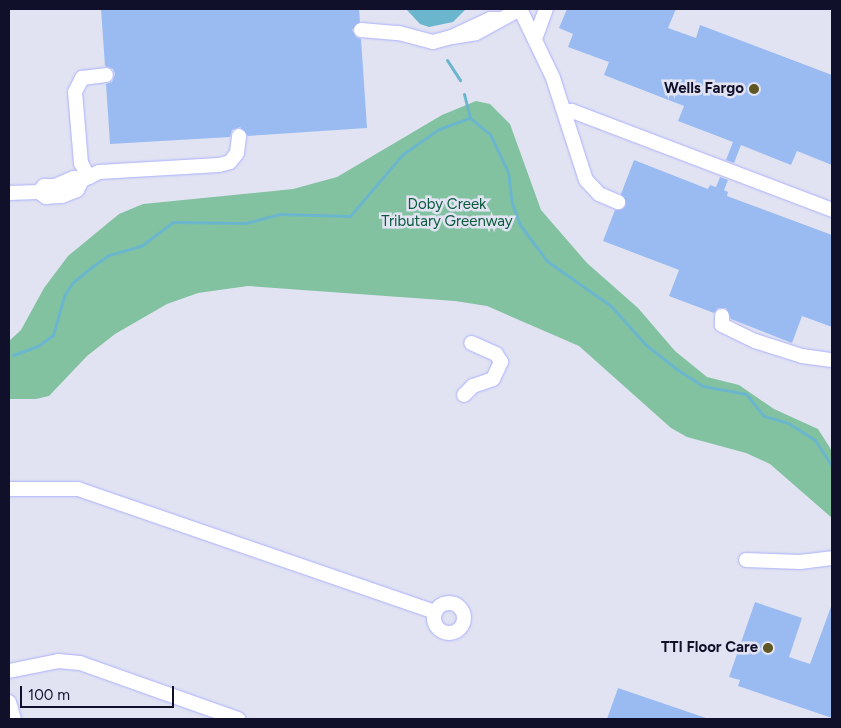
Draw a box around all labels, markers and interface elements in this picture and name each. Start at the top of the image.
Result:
place label: Wells Fargo [664,80,744,98]
marker: Wells Fargo [748,83,760,95]
park label: Doby Creek Tributary Greenway [381,195,513,230]
place label: TTI Floor Care [661,639,758,657]
marker: TTI Floor Care [762,642,774,654]
scale bar [22,676,176,708]
text: 100 m [28,686,70,704]

